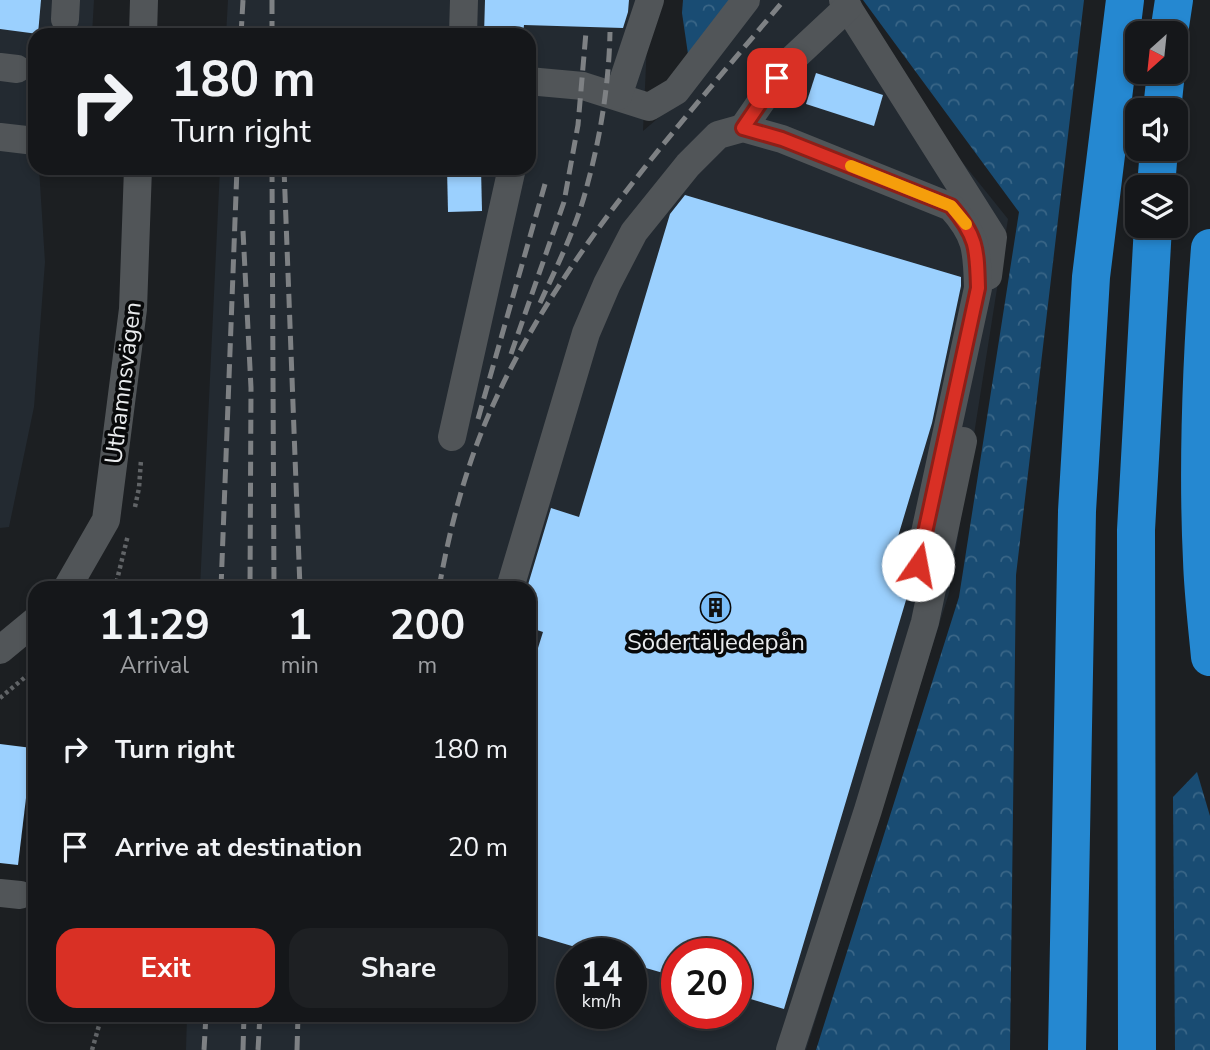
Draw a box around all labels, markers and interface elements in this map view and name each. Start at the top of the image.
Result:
north arrow [1125,21,1188,84]
map controls [1125,21,1188,238]
text: 180 m [171,46,315,113]
pin [747,48,807,108]
icon: right [56,56,147,147]
icon: arrive [758,59,796,97]
button: sound [1125,98,1188,161]
text: Turn right [171,110,311,153]
button: layers [1125,175,1188,238]
street label: Uthamnsvägen [97,300,149,466]
position arrow [881,528,955,602]
building icon: Södertäljedepån [699,591,733,625]
text: 11:29 [99,597,210,654]
text: 1 [287,597,312,654]
text: 200 [390,597,465,654]
place label: Södertäljedepån [627,626,805,658]
text: Arrival [120,650,189,681]
text: min [281,650,319,681]
text: m [418,650,437,681]
icon: right [56,730,94,768]
text: Turn right [115,732,234,767]
text: 180 m [432,732,508,767]
icon: arrive [56,828,94,866]
text: Arrive at destination [115,830,362,865]
text: 20 m [448,830,508,865]
button: Exit [56,928,275,1008]
button: Share [289,928,508,1008]
speed limit sign: 20 [661,938,752,1029]
text: 14 [580,951,623,998]
text: km/h [582,989,621,1013]

